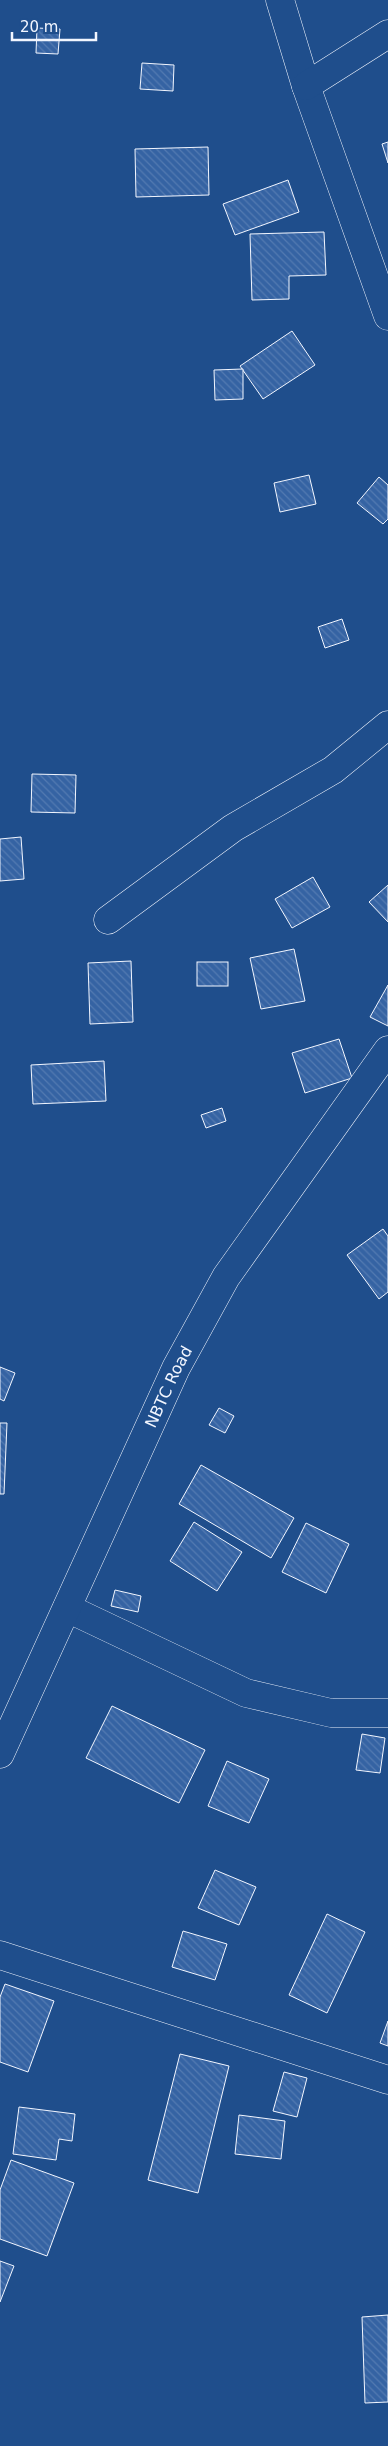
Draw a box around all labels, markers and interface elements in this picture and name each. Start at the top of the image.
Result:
scale bar [12,10,96,42]
text: 20 m [20,18,58,36]
street label: NBTC Road [141,1343,196,1431]

